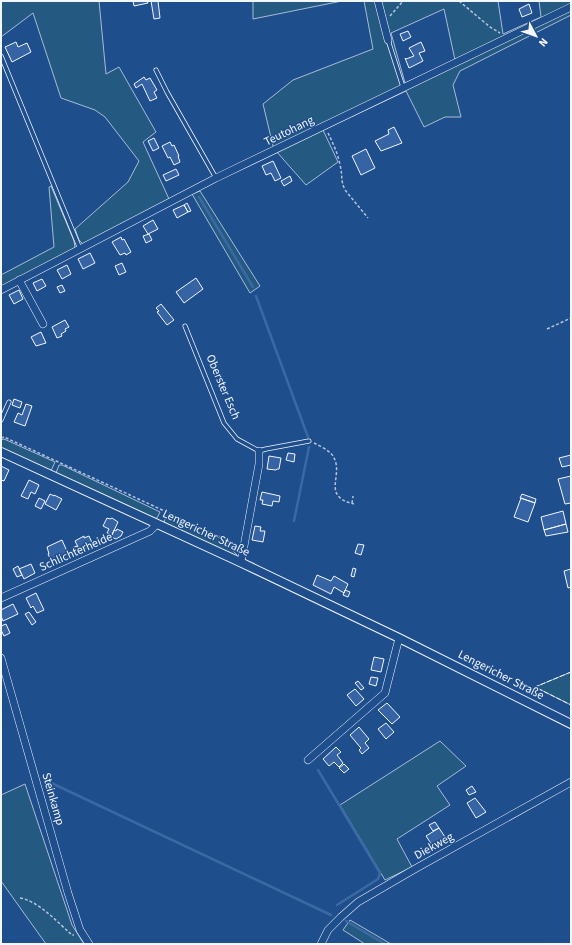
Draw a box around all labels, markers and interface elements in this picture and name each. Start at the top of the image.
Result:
north arrow [516,16,556,56]
text: N [535,35,551,50]
street label: Teutohang [261,112,317,150]
street label: Oberster Esch [202,352,244,422]
street label: Lengericher Straße [160,505,253,561]
street label: Schlichterheide [37,528,115,576]
street label: Lengericher Straße [455,646,547,704]
street label: Steinkamp [37,771,69,828]
street label: Diekweg [411,828,457,864]

